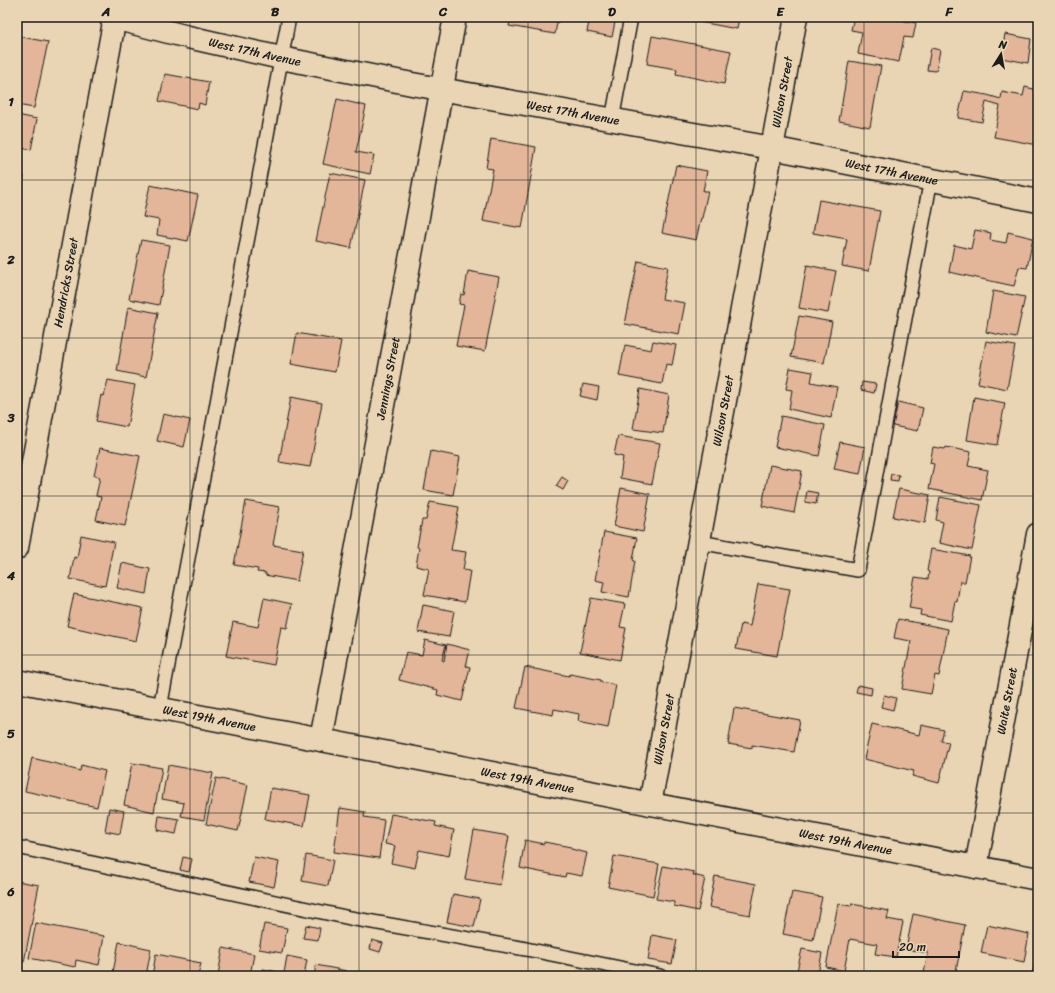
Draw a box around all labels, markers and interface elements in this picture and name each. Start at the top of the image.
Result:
text: A [101,0,110,23]
text: B [271,0,280,23]
text: C [438,0,448,23]
text: D [608,0,616,23]
text: E [776,0,785,23]
text: F [944,0,953,23]
street label: West 17th Avenue [207,31,303,73]
north arrow [981,34,1021,74]
text: N [996,34,1009,55]
street label: Wilson Street [765,54,800,129]
text: 1 [8,90,14,113]
street label: West 17th Avenue [525,94,621,132]
street label: West 17th Avenue [843,152,940,192]
street label: Hendricks Street [47,235,85,329]
text: 2 [6,248,15,271]
street label: Jennings Street [369,335,407,423]
street label: Wilson Street [706,372,741,448]
text: 3 [6,406,15,429]
text: 4 [6,564,16,587]
street label: Waite Street [990,665,1024,736]
street label: Wilson Street [647,691,681,767]
street label: West 19th Avenue [161,699,258,738]
text: 5 [7,722,15,745]
street label: West 19th Avenue [479,760,576,800]
street label: West 19th Avenue [797,822,894,862]
text: 6 [6,880,15,903]
scale bar [893,933,959,959]
text: 20 m [899,936,926,958]

